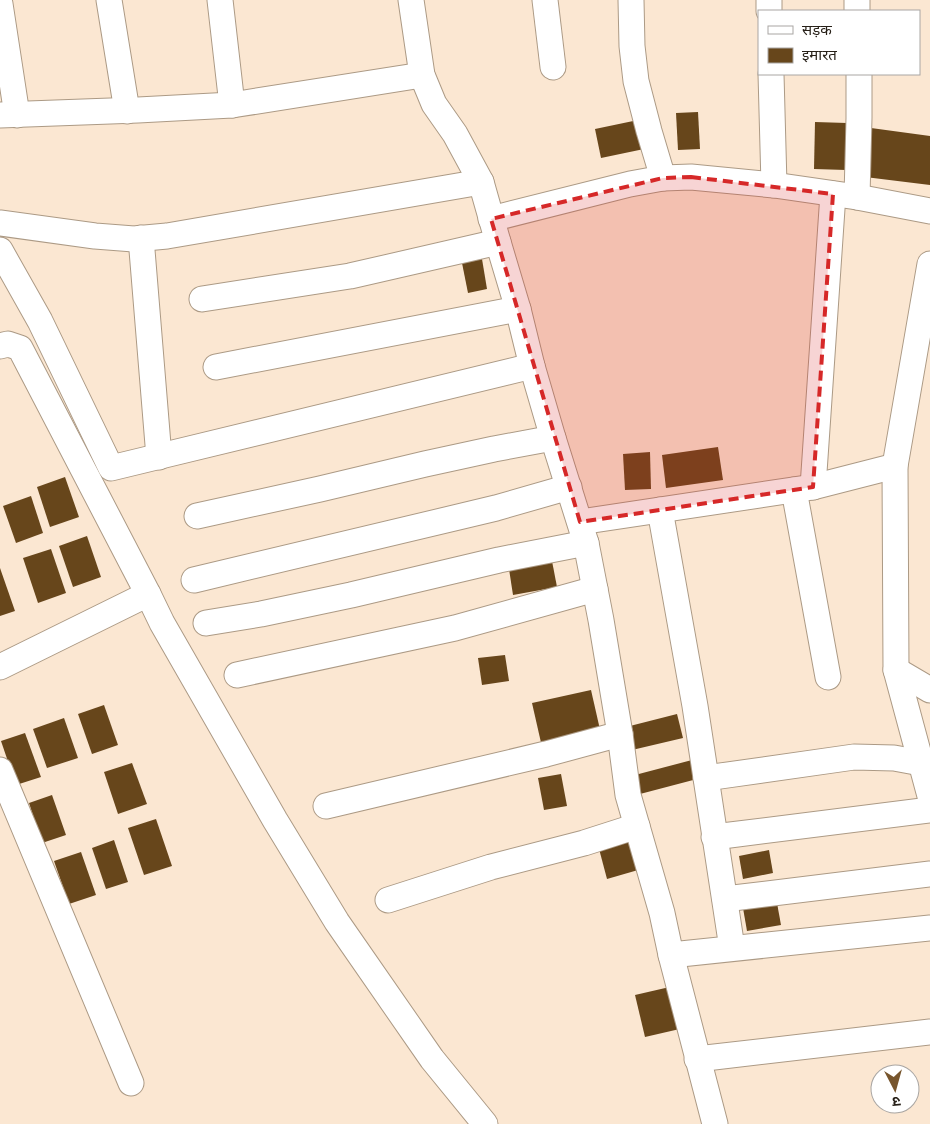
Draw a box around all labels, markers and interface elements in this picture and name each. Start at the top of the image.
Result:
legend [758,10,920,75]
text: सड़क [802,21,832,40]
text: इमारत [802,46,837,65]
north arrow [870,1064,920,1114]
text: उ [891,1093,901,1110]

